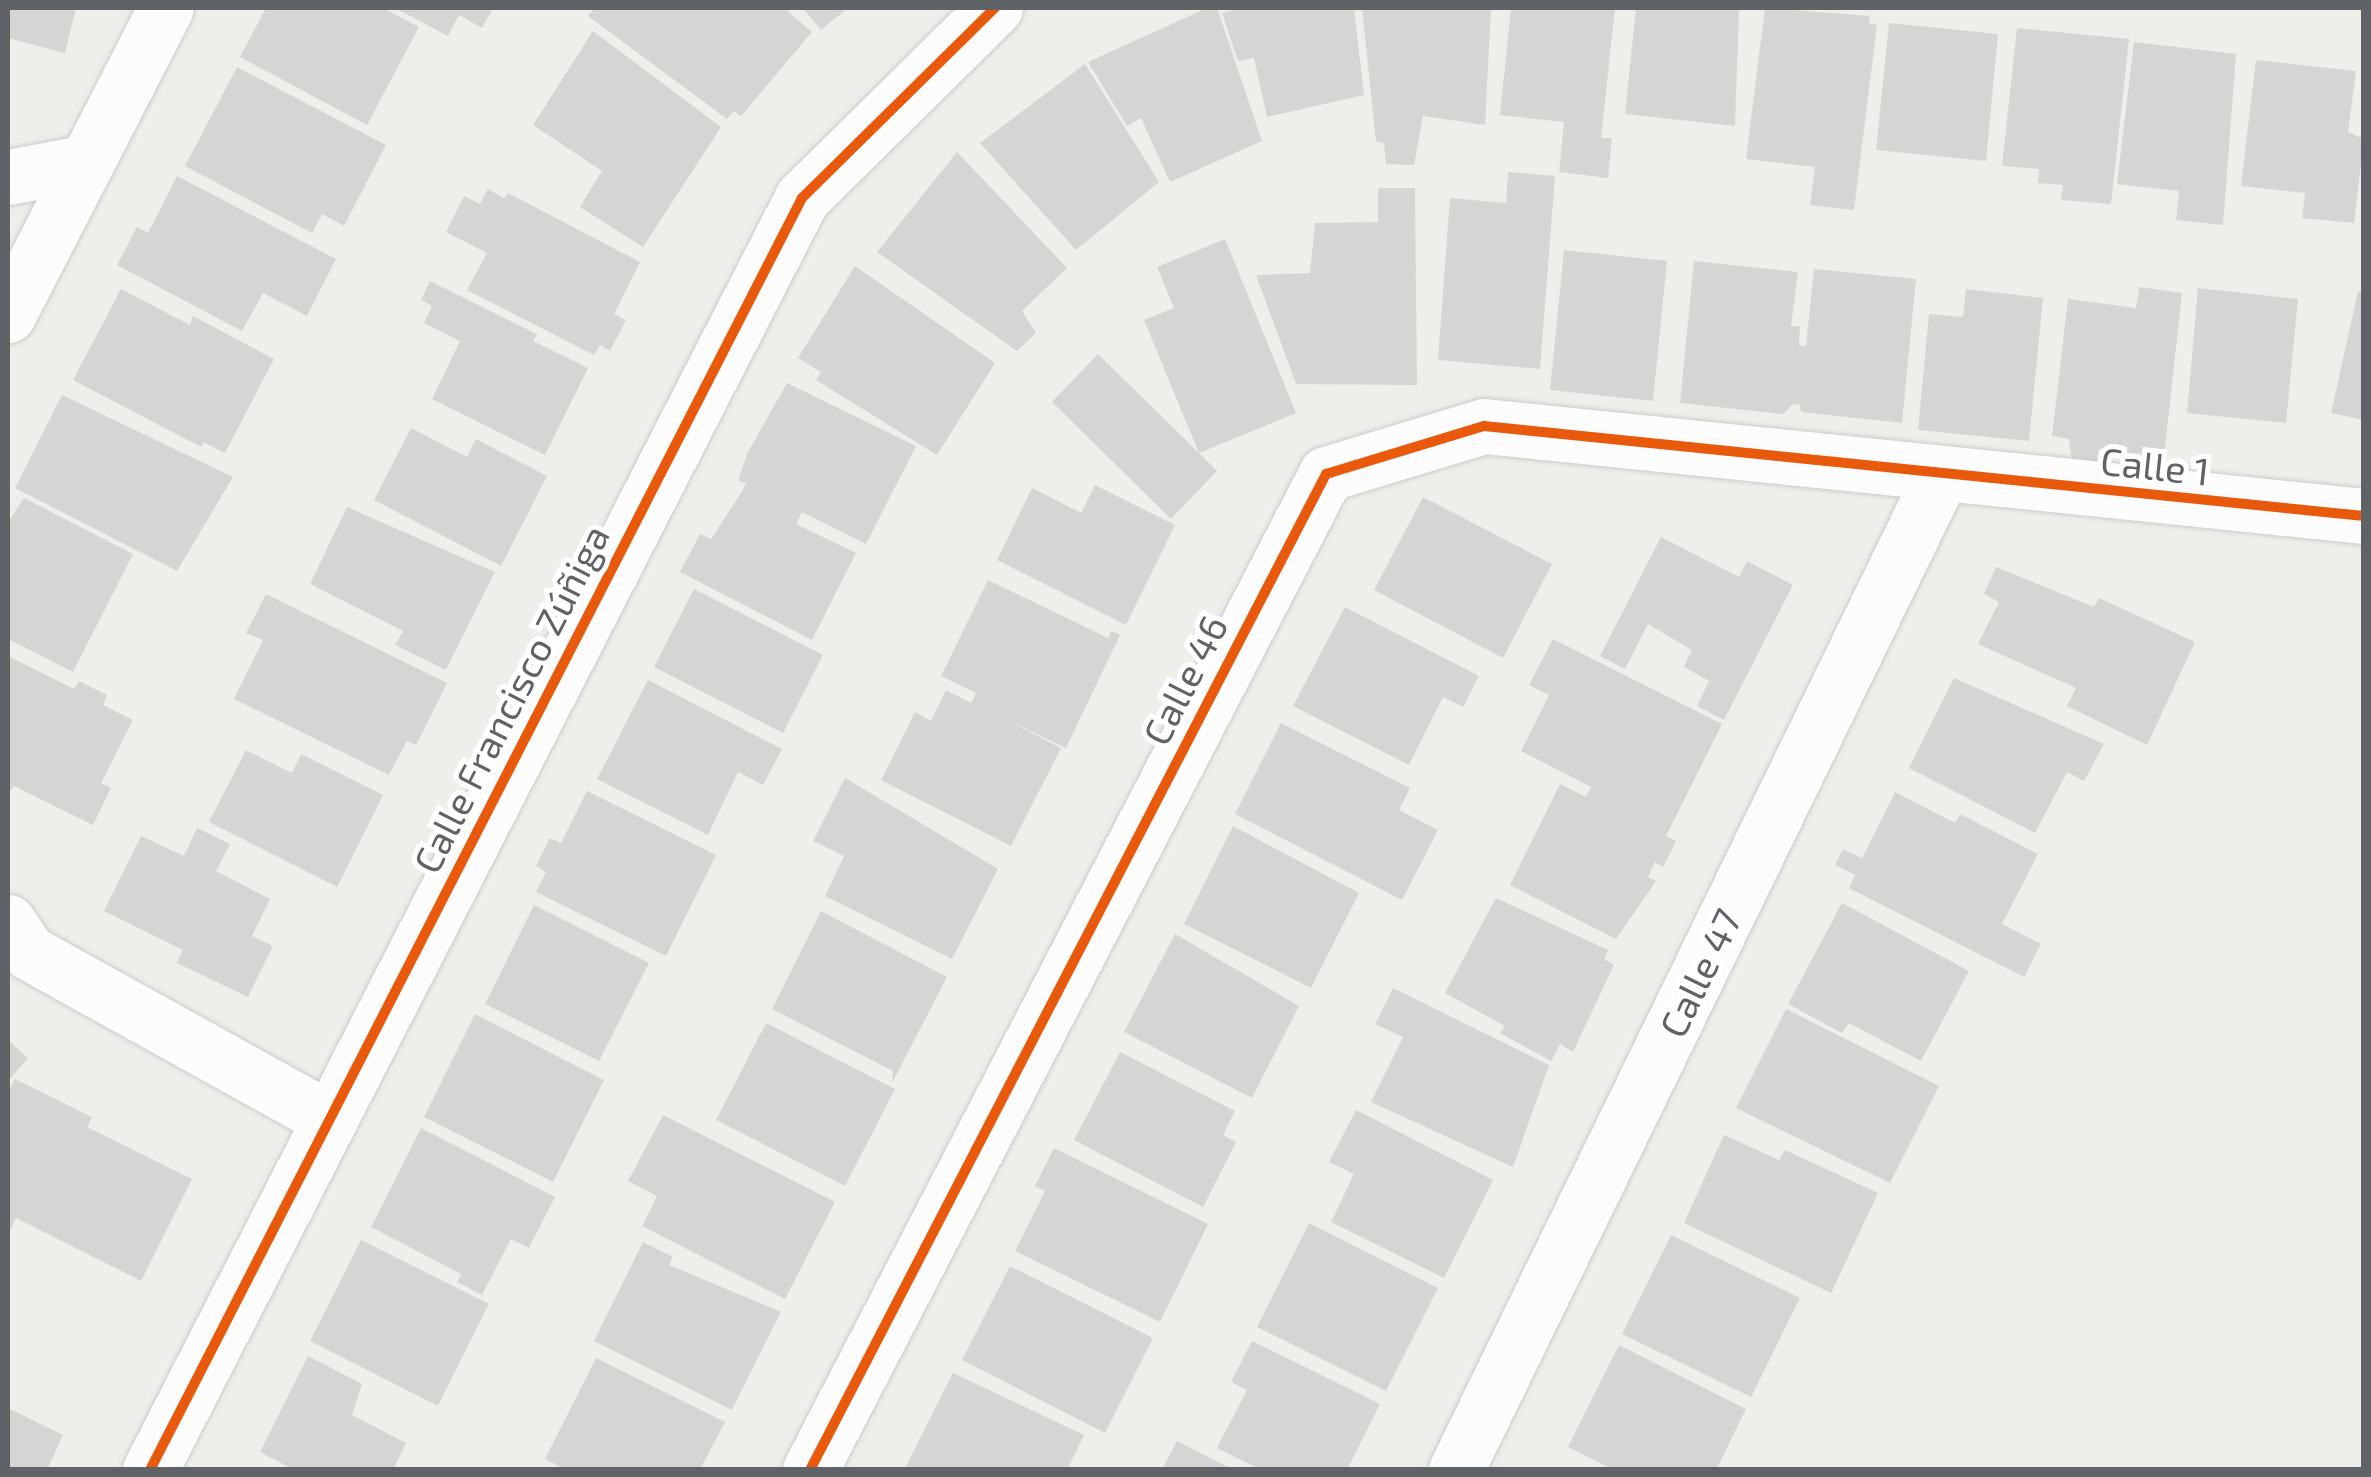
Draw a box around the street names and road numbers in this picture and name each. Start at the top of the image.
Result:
street label: Calle 1 [2098,438,2212,494]
street label: Calle Francisco Zúñiga [403,517,619,881]
street label: Calle 46 [1133,608,1237,752]
street label: Calle 47 [1650,902,1750,1044]

